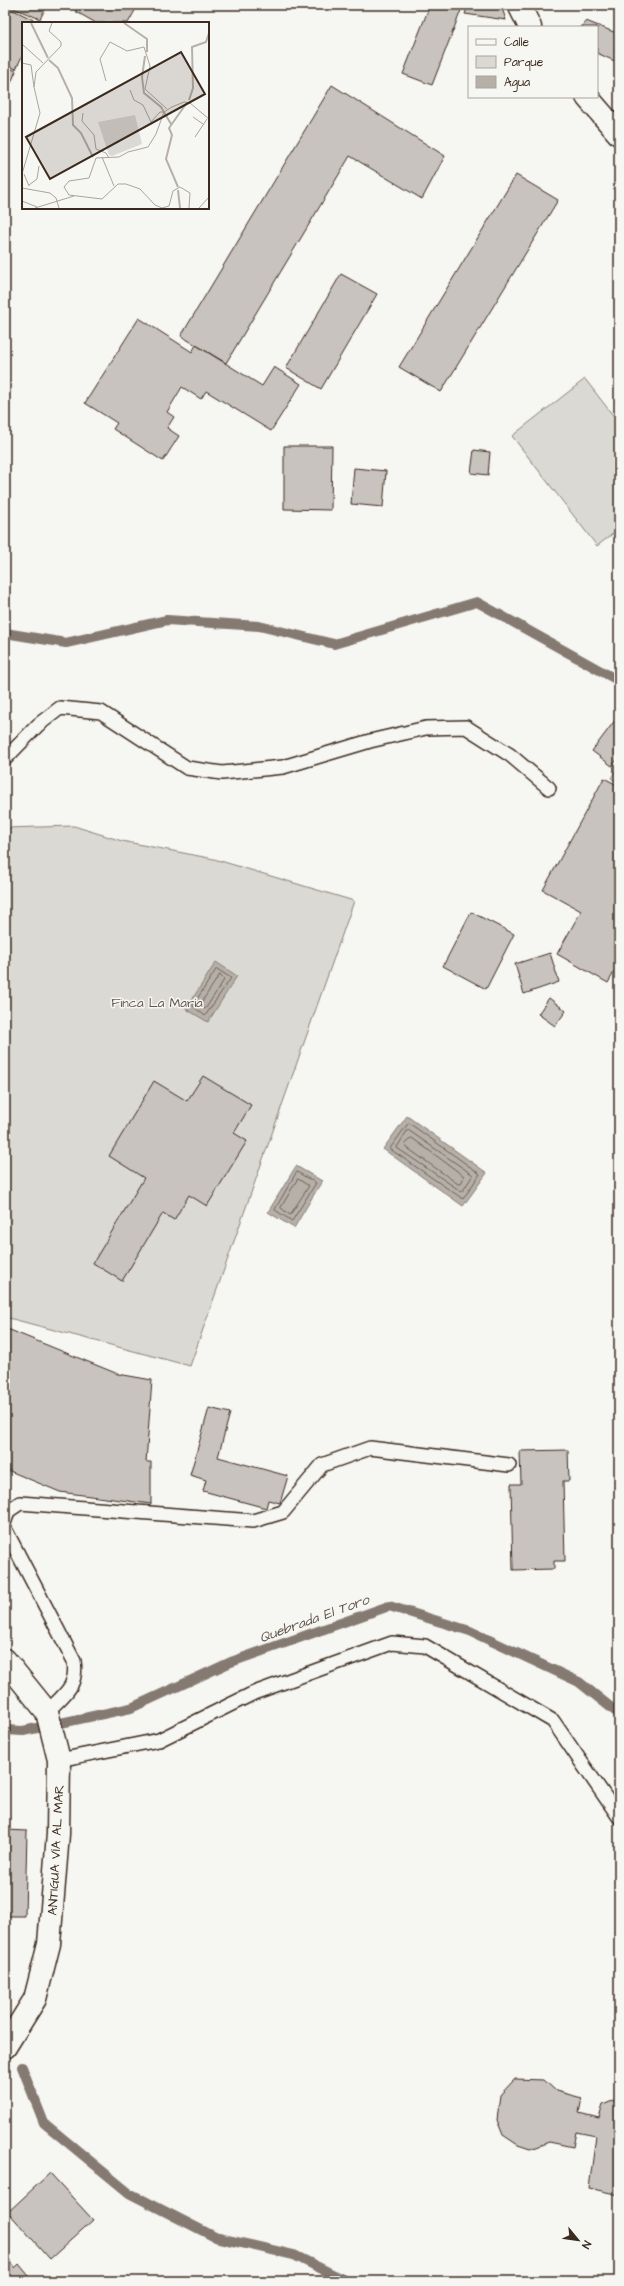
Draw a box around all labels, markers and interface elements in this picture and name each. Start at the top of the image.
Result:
inset map [22,22,209,209]
legend [468,26,598,98]
text: Calle [504,34,529,51]
text: Parque [504,54,544,71]
text: Agua [504,74,530,92]
park label: Finca La María [111,994,203,1012]
water label: Quebrada El Toro [257,1589,373,1648]
street label: ANTIGUA VÍA AL MAR [44,1784,68,1916]
north arrow [558,2220,598,2260]
text: N [578,2238,595,2251]

